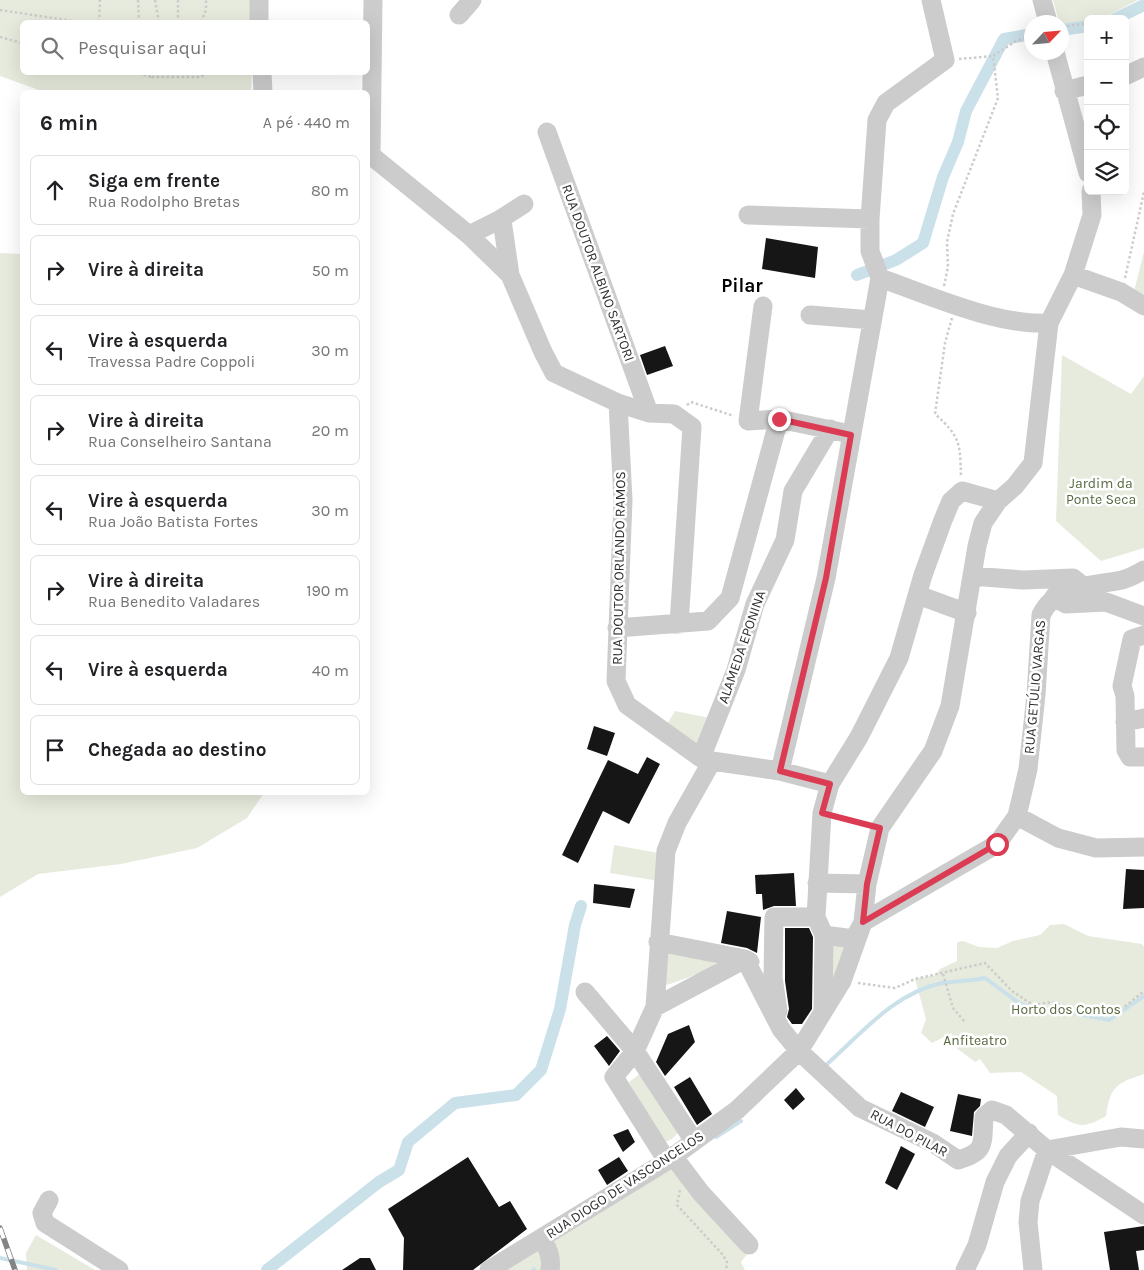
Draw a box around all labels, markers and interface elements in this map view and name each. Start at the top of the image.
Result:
north arrow [1024,15,1069,60]
map controls [1084,15,1129,195]
button: + [1084,15,1129,60]
search box [20,20,370,75]
icon: search [38,34,66,62]
text: Pesquisar aqui [78,37,207,59]
button: − [1084,60,1129,105]
button: locate [1084,105,1129,150]
text: 6 min [40,111,98,135]
text: A pé · 440 m [263,113,350,132]
button: layers [1084,150,1129,195]
text: Siga em frente [88,170,220,192]
icon: ahead [41,176,69,204]
text: 80 m [311,181,349,200]
street label: RUA DOUTOR ALBINO SARTORI [558,182,638,364]
text: Rua Rodolpho Bretas [88,192,240,211]
icon: right [41,256,69,284]
text: Vire à direita [88,259,204,281]
text: 50 m [312,261,349,280]
district label: Pilar [721,275,763,297]
text: Vire à esquerda [88,330,228,352]
icon: left [41,336,69,364]
text: 30 m [311,341,349,360]
text: Travessa Padre Coppoli [88,352,255,371]
route end [768,408,791,431]
text: Vire à direita [88,410,204,432]
icon: right [41,416,69,444]
text: 20 m [311,421,349,440]
text: Rua Conselheiro Santana [88,432,272,451]
street label: RUA DOUTOR ORLANDO RAMOS [609,471,629,665]
park label: Jardim da Ponte Seca [1066,475,1136,508]
text: Vire à esquerda [88,490,228,512]
icon: left [41,496,69,524]
text: 30 m [311,501,349,520]
text: Rua João Batista Fortes [88,512,258,531]
text: Vire à direita [88,570,204,592]
icon: right [41,576,69,604]
text: 190 m [306,581,349,600]
street label: ALAMEDA EPONINA [715,588,769,706]
text: Rua Benedito Valadares [88,592,260,611]
street label: RUA GETÚLIO VARGAS [1020,619,1049,755]
icon: left [41,656,69,684]
text: Vire à esquerda [88,659,228,681]
text: 40 m [312,661,349,680]
icon: arrive [41,736,69,764]
text: Chegada ao destino [88,739,266,761]
route start [986,833,1009,856]
park label: Horto dos Contos [1011,1001,1121,1018]
park label: Anfiteatro [943,1032,1007,1049]
street label: RUA DO PILAR [867,1105,951,1161]
street label: RUA DIOGO DE VASCONCELOS [543,1128,707,1242]

